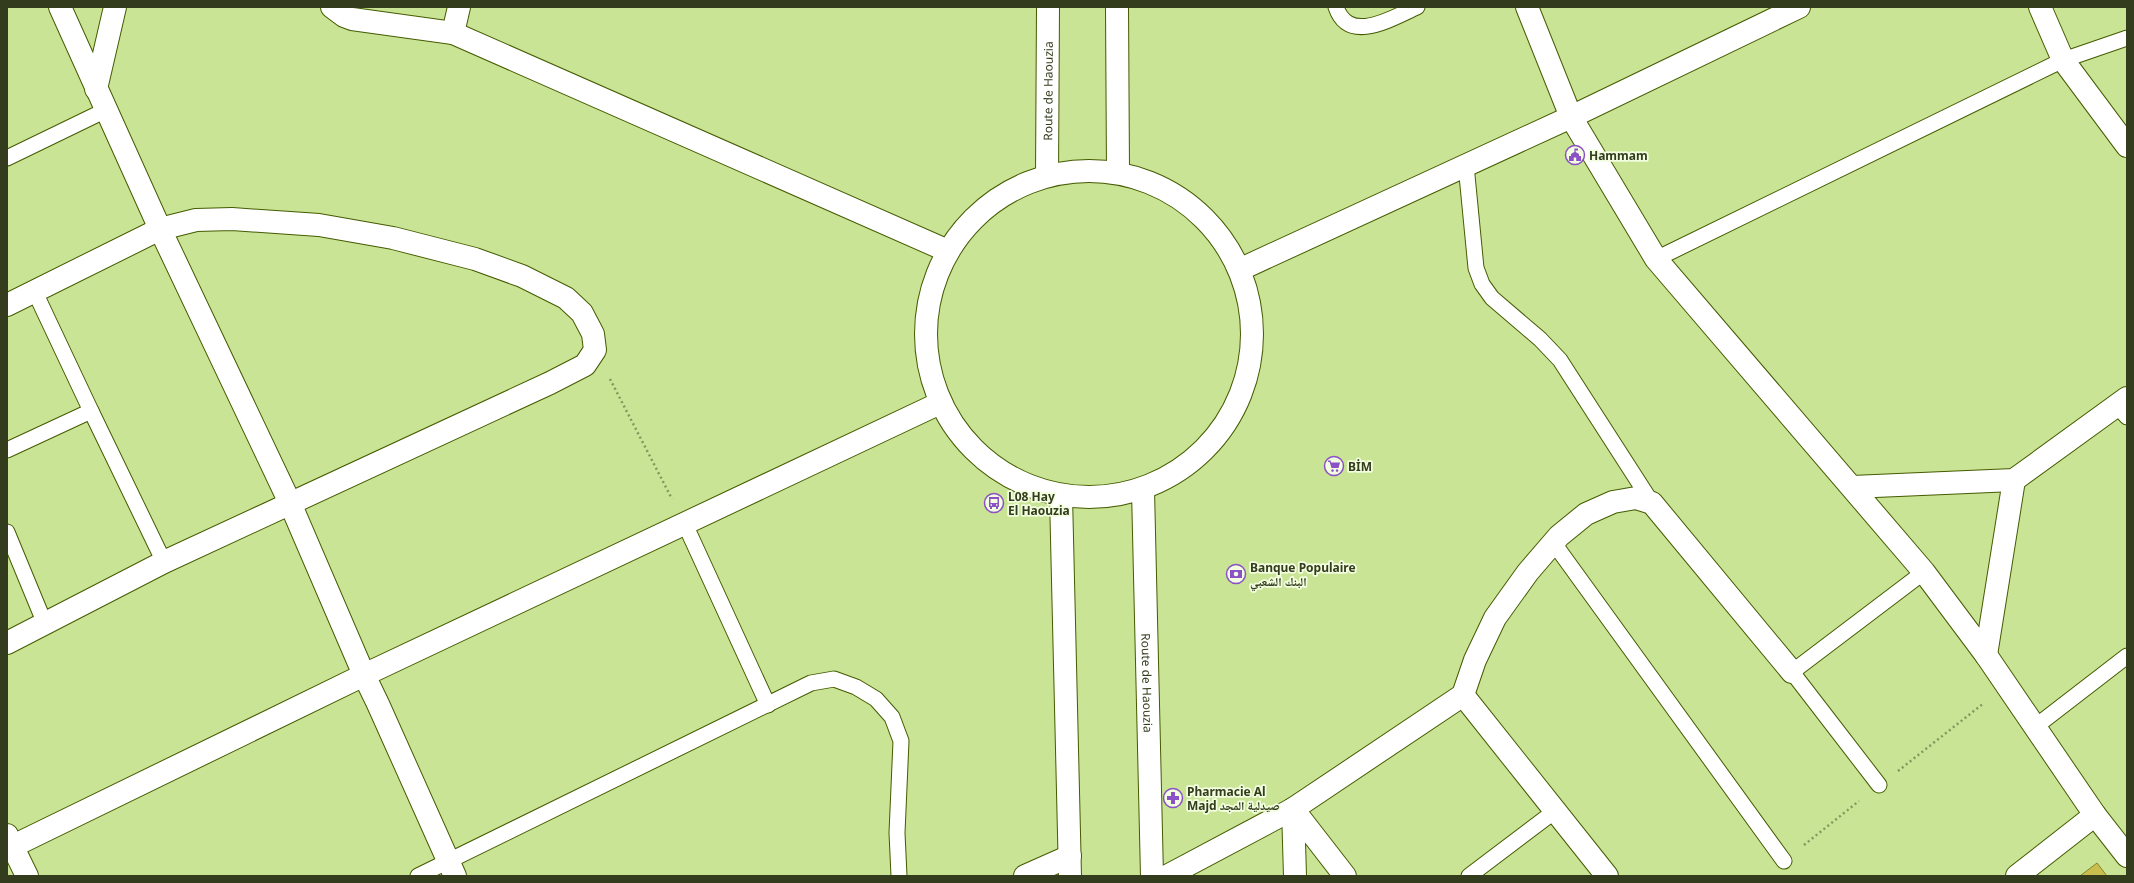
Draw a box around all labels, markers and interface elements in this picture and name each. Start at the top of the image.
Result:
street label: Route de Haouzia [1039,41,1056,141]
public building icon: Hammam [1564,144,1586,166]
place label: Hammam [1589,147,1648,164]
supermarket icon: BİM [1323,455,1345,477]
place label: BİM [1348,458,1372,475]
place label: L08 Hay El Haouzia [1008,488,1070,519]
bus stop icon: L08 Hay El Haouzia [983,492,1005,514]
place label: Banque Populaire البنك الشعبي [1250,559,1356,591]
bank icon: Banque Populaire البنك الشعبي [1225,563,1247,585]
street label: Route de Haouzia [1138,633,1157,733]
place label: Pharmacie Al Majd صيدلية المجد [1187,783,1280,814]
pharmacy icon: Pharmacie Al Majd صيدلية المجد [1162,787,1184,809]

